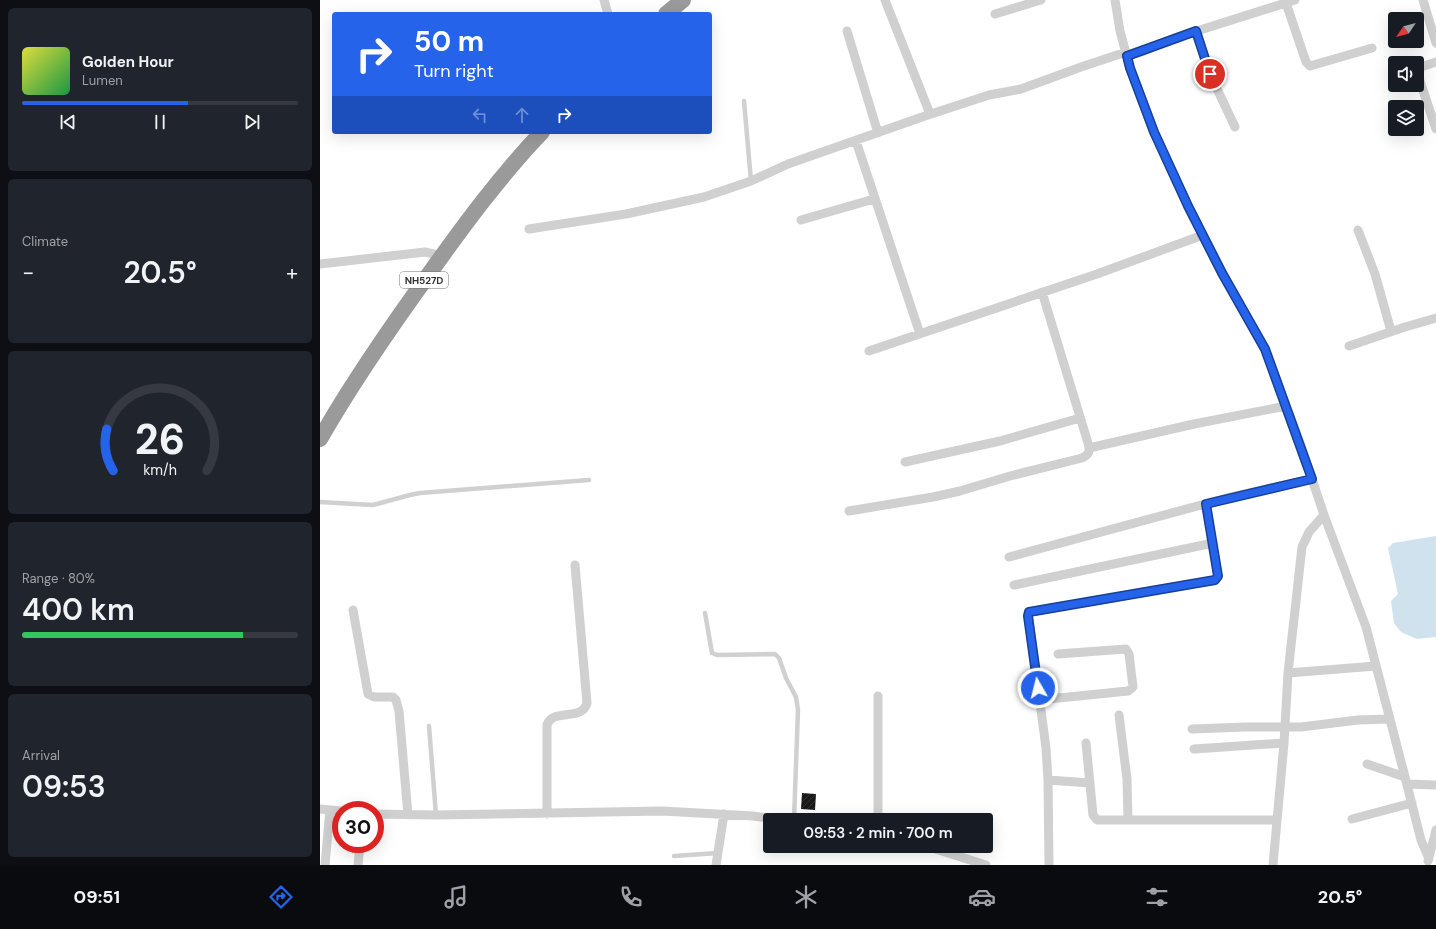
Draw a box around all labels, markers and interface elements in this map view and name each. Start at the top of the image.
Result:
north arrow [1388,12,1424,48]
map controls [1388,12,1424,136]
text: 50 m [414,23,484,60]
icon: right [348,28,400,80]
text: Golden Hour [82,52,174,72]
button: sound [1388,56,1424,92]
pin [1193,57,1227,91]
text: Turn right [414,59,494,83]
icon: arrive [1199,63,1221,85]
text: Lumen [82,72,123,89]
button: layers [1388,100,1424,136]
icon: left [469,104,491,126]
icon: ahead [511,104,533,126]
icon: right [553,104,575,126]
icon: previous [57,111,79,133]
icon: pause [149,111,171,133]
icon: next [241,111,263,133]
text: Climate [22,233,68,250]
text: 20.5° [123,253,197,292]
text: − [22,258,34,287]
text: + [286,258,298,287]
road number: NH527D [400,272,448,288]
text: 26 [135,412,185,466]
text: km/h [143,460,177,478]
text: Range · 80% [22,570,95,587]
text: 400 km [22,590,135,629]
position arrow [1017,667,1059,709]
text: Arrival [22,747,60,764]
text: 09:53 [22,767,106,806]
speed limit sign: 30 [332,801,384,853]
text: 09:53 · 2 min · 700 m [803,823,953,843]
icon: directions [267,883,295,911]
icon: music [442,883,470,911]
icon: phone [617,883,645,911]
icon: climate [792,883,820,911]
icon: car [968,883,996,911]
icon: filters [1143,883,1171,911]
text: 09:51 [74,885,120,909]
text: 20.5° [1318,885,1362,909]

